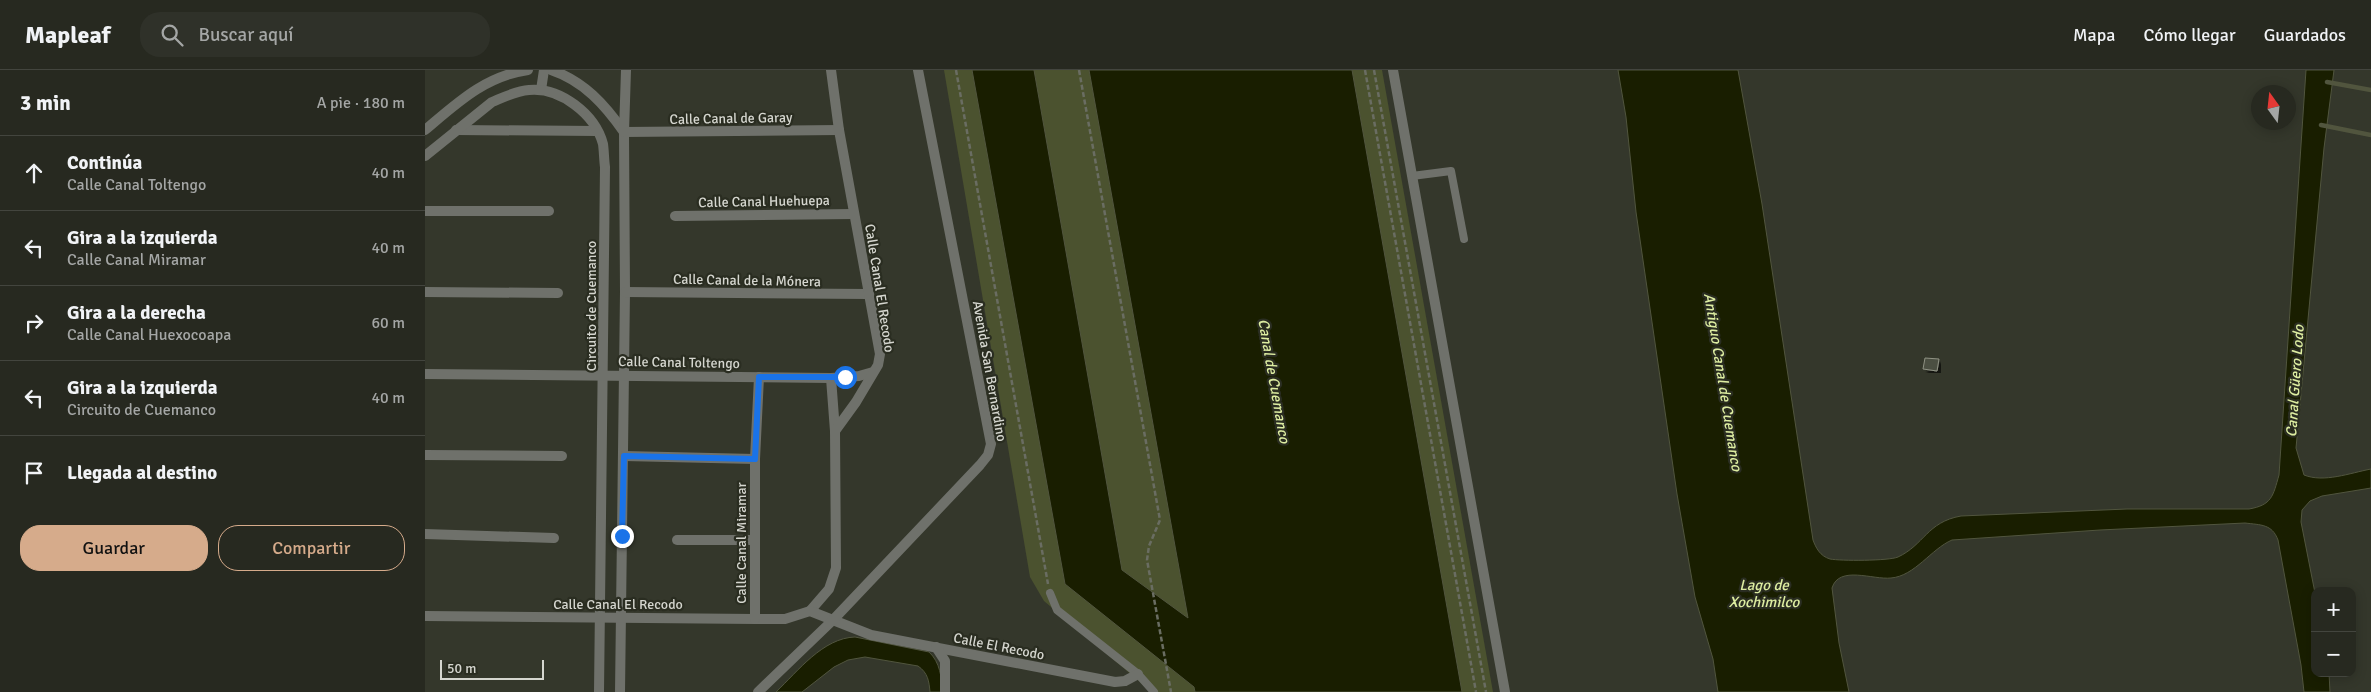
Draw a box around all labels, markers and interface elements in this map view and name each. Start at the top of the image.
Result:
search box [140,12,490,57]
text: Mapleaf [25,20,110,50]
icon: search [158,21,186,49]
text: Buscar aquí [198,23,293,47]
text: Mapa [2073,24,2115,46]
text: Cómo llegar [2143,24,2236,46]
text: Guardados [2264,24,2346,46]
north arrow [2251,85,2296,130]
text: 3 min [20,90,71,116]
text: A pie · 180 m [317,93,405,113]
street label: Calle Canal de Garay [669,109,793,128]
text: Continúa [67,151,142,175]
icon: ahead [20,159,48,187]
text: 40 m [371,163,405,183]
text: Calle Canal Toltengo [67,175,206,195]
street label: Calle Canal Huehuepa [698,192,830,211]
street label: Calle Canal El Recodo [861,223,898,353]
text: Gira a la izquierda [67,226,217,250]
icon: left [20,234,48,262]
text: 40 m [371,238,405,258]
street label: Circuito de Cuemanco [583,241,600,371]
text: Calle Canal Miramar [67,250,206,270]
street label: Calle Canal de la Mónera [673,271,821,290]
water label: Antiguo Canal de Cuemanco [1700,292,1746,473]
street label: Avenida San Bernardino [969,299,1010,443]
text: Gira a la derecha [67,301,206,325]
icon: right [20,309,48,337]
text: 60 m [371,313,405,333]
water label: Canal de Cuemanco [1254,317,1294,446]
water label: Canal Güero Lodo [2282,323,2308,438]
text: Calle Canal Huexocoapa [67,325,231,345]
street label: Calle Canal Toltengo [618,353,740,372]
route start [834,366,857,389]
text: Gira a la izquierda [67,376,217,400]
icon: left [20,384,48,412]
text: 40 m [371,388,405,408]
text: Circuito de Cuemanco [67,400,216,420]
icon: arrive [20,459,48,487]
text: Llegada al destino [67,461,217,485]
street label: Calle Canal Miramar [733,481,750,604]
button: Guardar [20,525,208,571]
button: Compartir [218,525,405,571]
route end [611,525,634,548]
water label: Lago de Xochimilco [1729,576,1801,611]
map controls [2311,587,2356,677]
button: + [2311,587,2356,632]
street label: Calle Canal El Recodo [553,596,683,613]
street label: Calle El Recodo [952,629,1046,664]
button: − [2311,632,2356,677]
scale bar [440,657,544,680]
text: 50 m [447,660,476,677]

